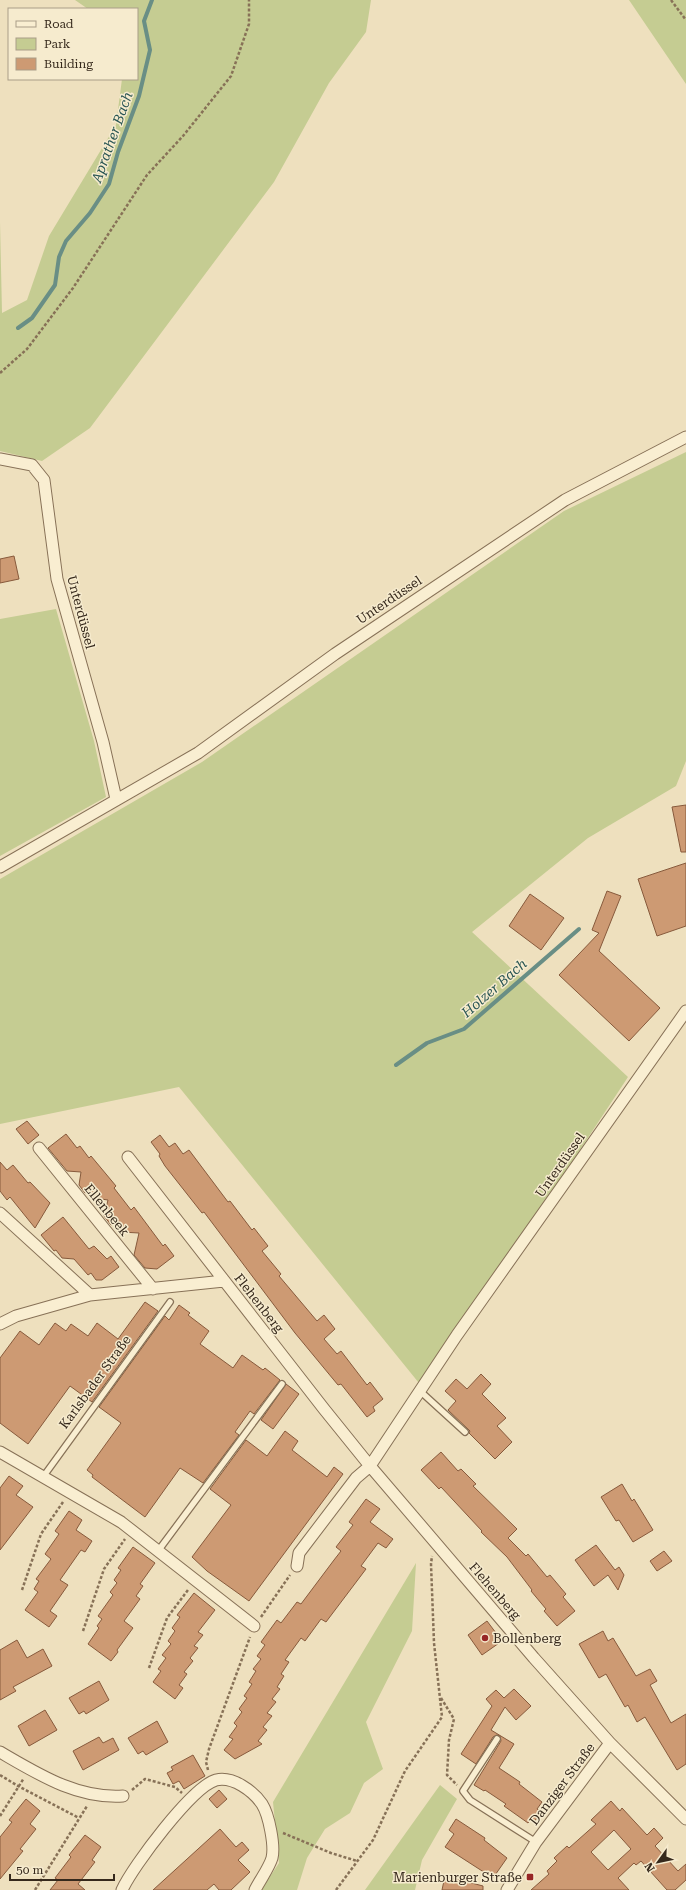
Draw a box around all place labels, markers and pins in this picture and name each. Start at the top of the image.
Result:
place label: Bollenberg [493,1631,562,1646]
marker: Bollenberg [480,1633,490,1643]
place label: Marienburger Straße [393,1870,522,1885]
marker: Marienburger Straße [525,1872,535,1882]

